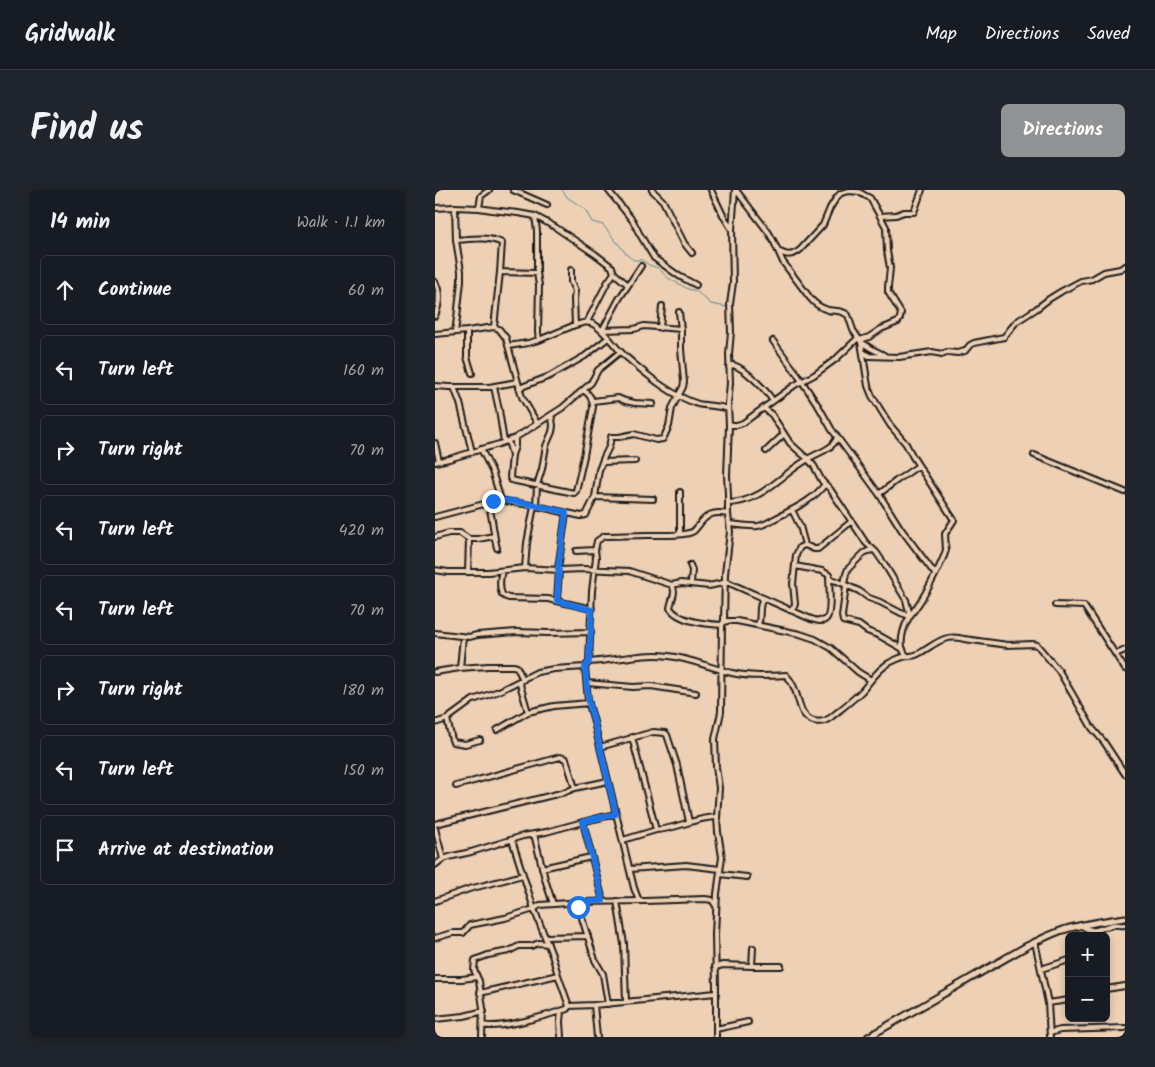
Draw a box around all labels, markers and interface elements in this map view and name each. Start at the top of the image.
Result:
text: Gridwalk [25,15,115,54]
text: Map [925,20,957,49]
text: Directions [985,20,1059,49]
text: Saved [1087,20,1130,49]
text: Find us [30,102,143,158]
button: Directions [1001,104,1125,157]
text: 14 min [50,206,110,239]
text: Walk · 1.1 km [296,210,385,235]
text: Continue [98,275,171,305]
icon: ahead [51,276,79,304]
text: 60 m [348,278,384,303]
text: Turn left [98,355,173,385]
icon: left [51,356,79,384]
text: 160 m [343,358,384,383]
text: Turn right [98,435,183,465]
icon: right [51,436,79,464]
text: 70 m [349,438,384,463]
route end [482,490,505,513]
text: Turn left [98,515,173,545]
icon: left [51,516,79,544]
text: 420 m [339,518,384,543]
text: Turn left [98,595,173,625]
icon: left [51,596,79,624]
text: 70 m [349,598,384,623]
text: Turn right [98,675,183,705]
icon: right [51,676,79,704]
text: 180 m [342,678,384,703]
text: Turn left [98,755,173,785]
icon: left [51,756,79,784]
text: 150 m [343,758,384,783]
text: Arrive at destination [98,835,274,865]
icon: arrive [51,836,79,864]
route start [567,896,590,919]
map controls [1065,932,1110,1022]
button: + [1065,932,1110,977]
button: − [1065,977,1110,1022]

